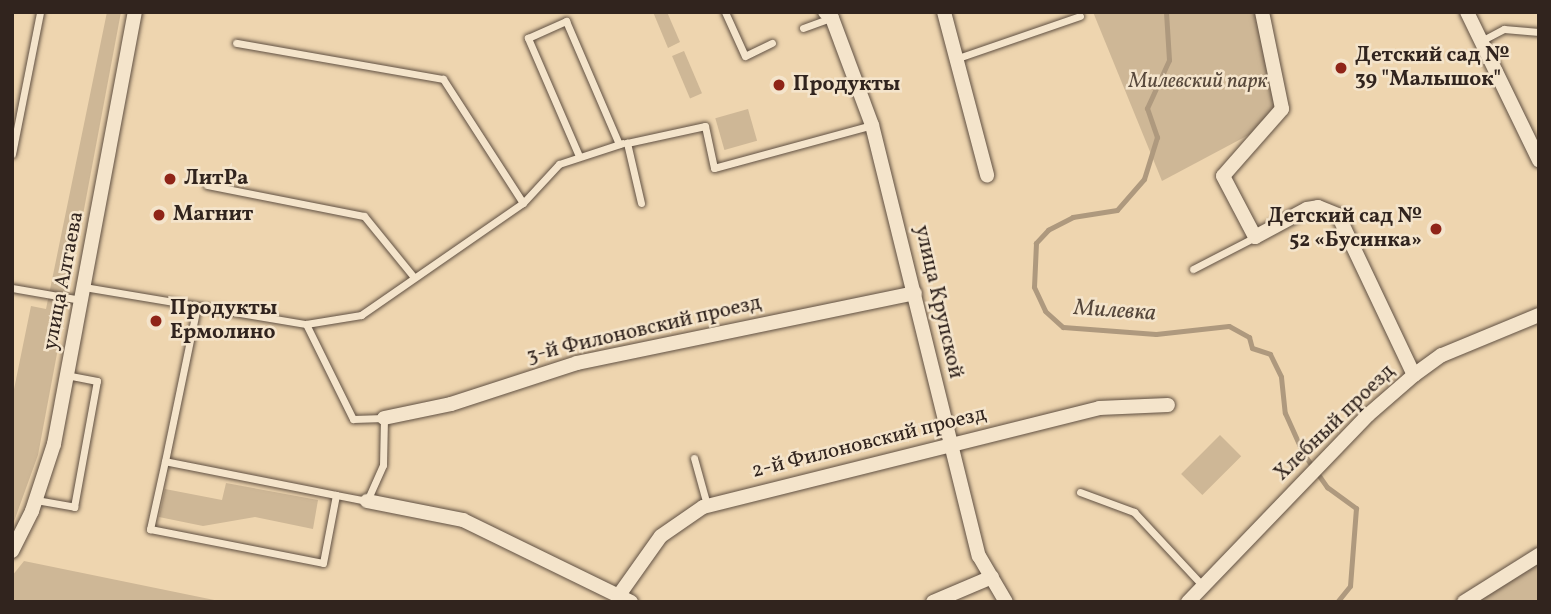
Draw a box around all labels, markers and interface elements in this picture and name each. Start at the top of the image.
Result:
place label: Детский сад № 39 "Малышок" [1355,43,1509,93]
marker: Детский сад № 39 "Малышок" [1333,60,1349,76]
park label: Милевский парк [1129,69,1267,95]
place label: Продукты [793,72,900,98]
marker: Продукты [771,77,787,93]
place label: ЛитРа [184,166,249,192]
marker: ЛитРа [162,171,178,187]
place label: Магнит [173,202,253,228]
place label: Детский сад № 52 «Бусинка» [1268,204,1422,254]
marker: Магнит [151,207,167,223]
street label: улица Алтаева [38,209,90,353]
marker: Детский сад № 52 «Бусинка» [1428,221,1444,237]
street label: улица Крупской [908,223,968,381]
street label: 3-й Филоновский проезд [524,291,764,369]
water label: Милевка [1073,294,1157,328]
place label: Продукты Ермолино [170,296,277,346]
marker: Продукты Ермолино [148,313,164,329]
street label: Хлебный проезд [1270,359,1400,487]
street label: 2-й Филоновский проезд [749,402,989,484]

